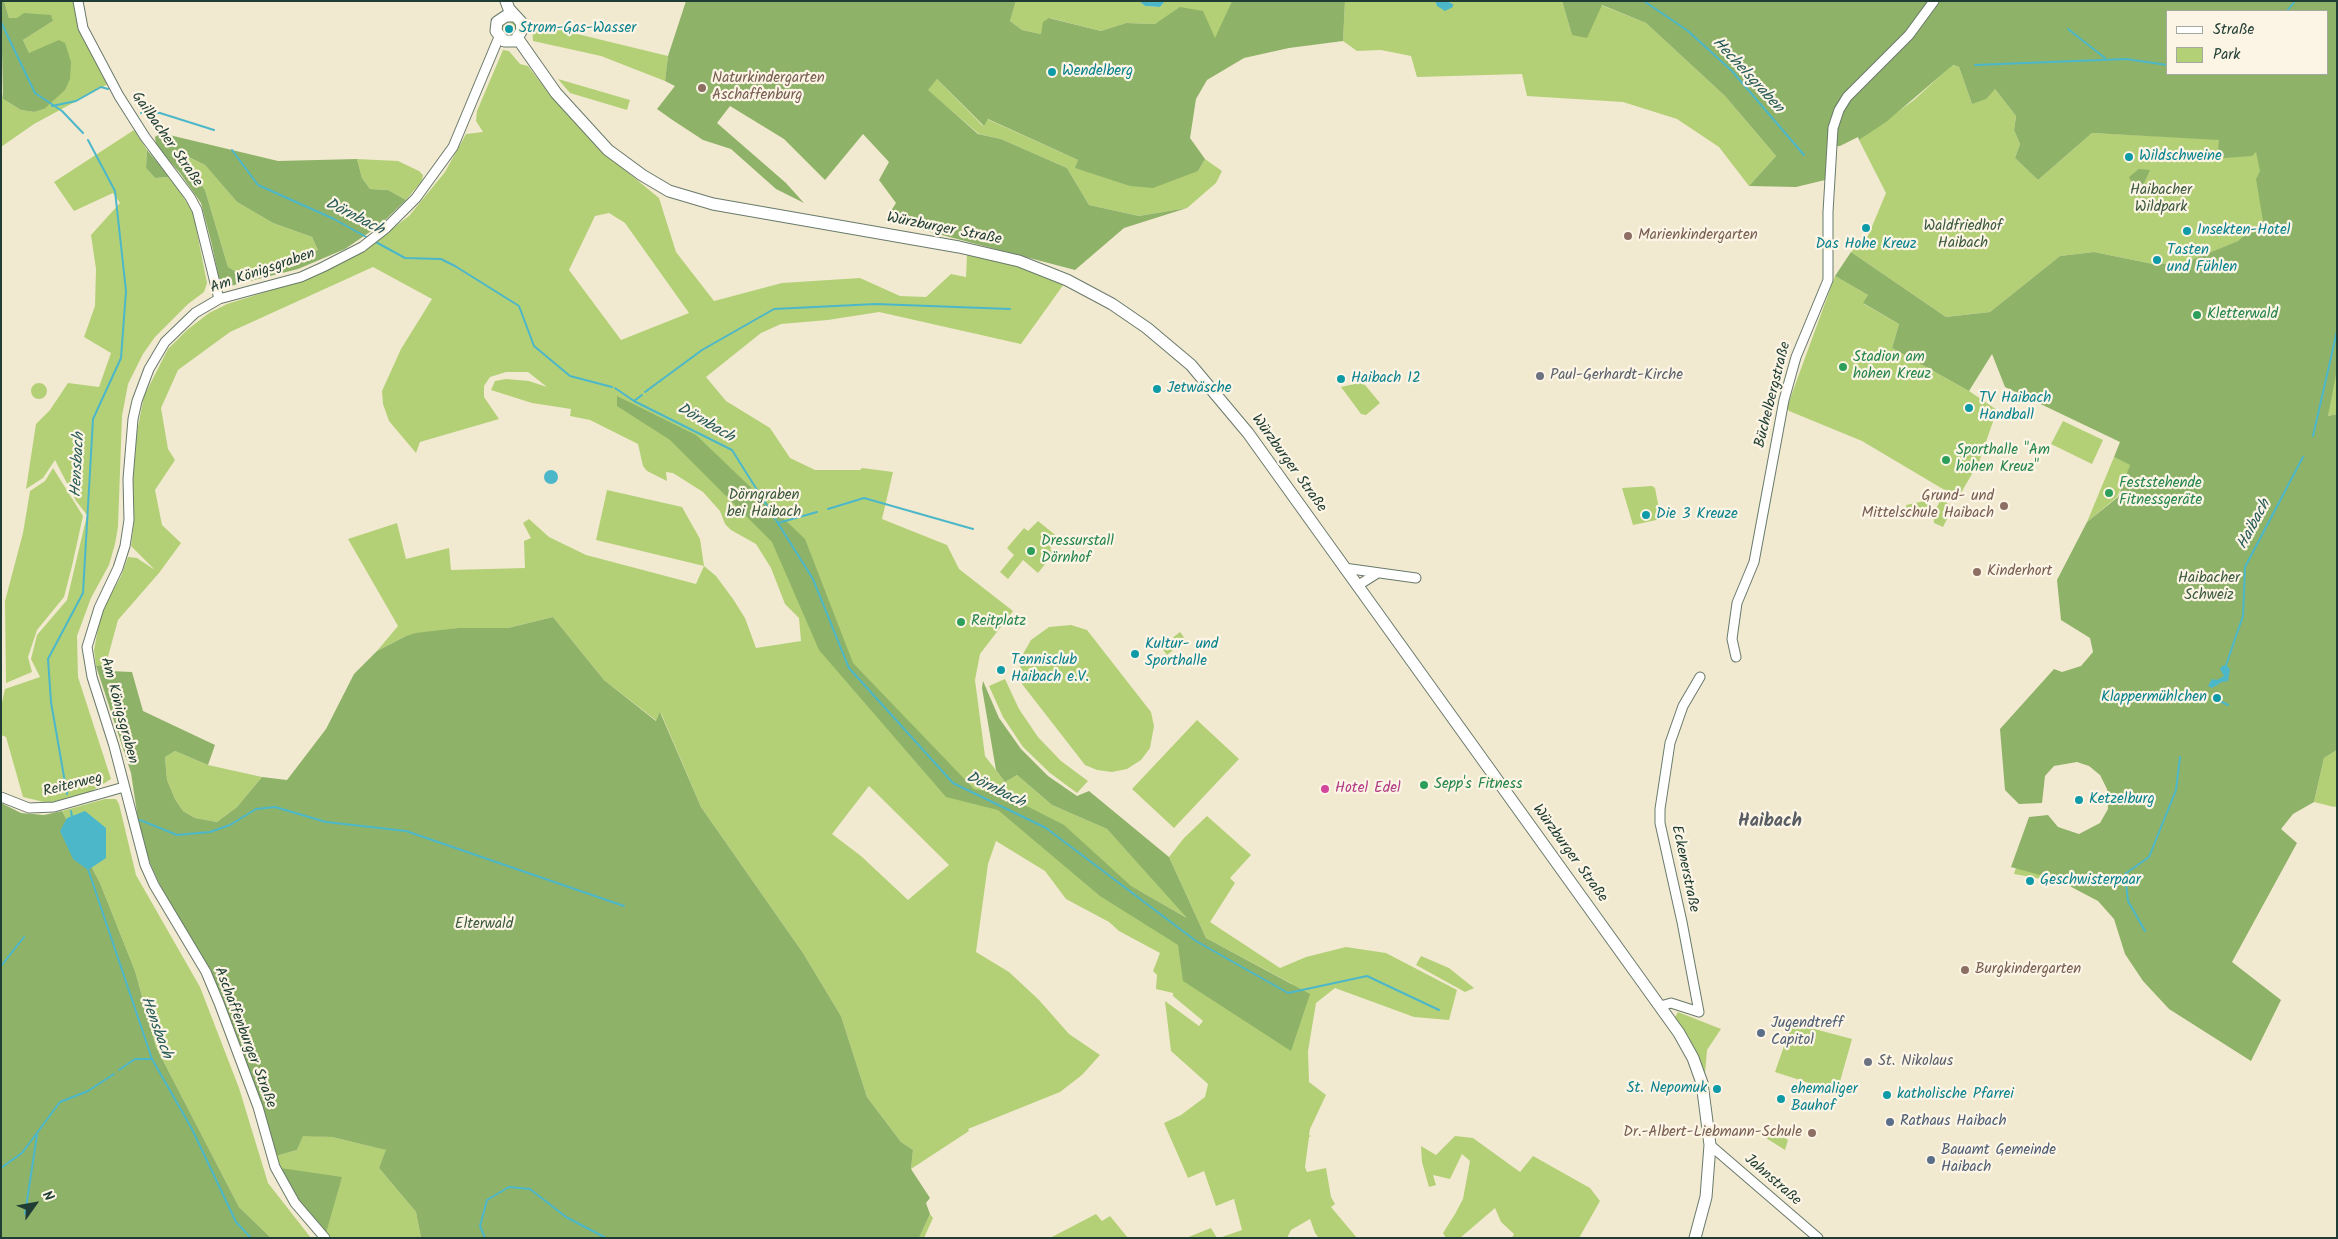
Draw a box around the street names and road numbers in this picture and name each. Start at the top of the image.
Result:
street label: Gailbacher Straße [126,89,206,191]
street label: Würzburger Straße [885,210,1003,250]
street label: Am Königsgraben [208,246,318,298]
street label: Büchelbergstraße [1752,340,1796,450]
street label: Würzburger Straße [1246,412,1330,516]
street label: Am Königsgraben [95,656,141,766]
street label: Reiterweg [41,770,105,802]
street label: Würzburger Straße [1527,802,1611,906]
street label: Eckenerstraße [1666,824,1702,914]
street label: Aschaffenburger Straße [209,965,279,1111]
street label: Jahnstraße [1740,1151,1804,1211]

